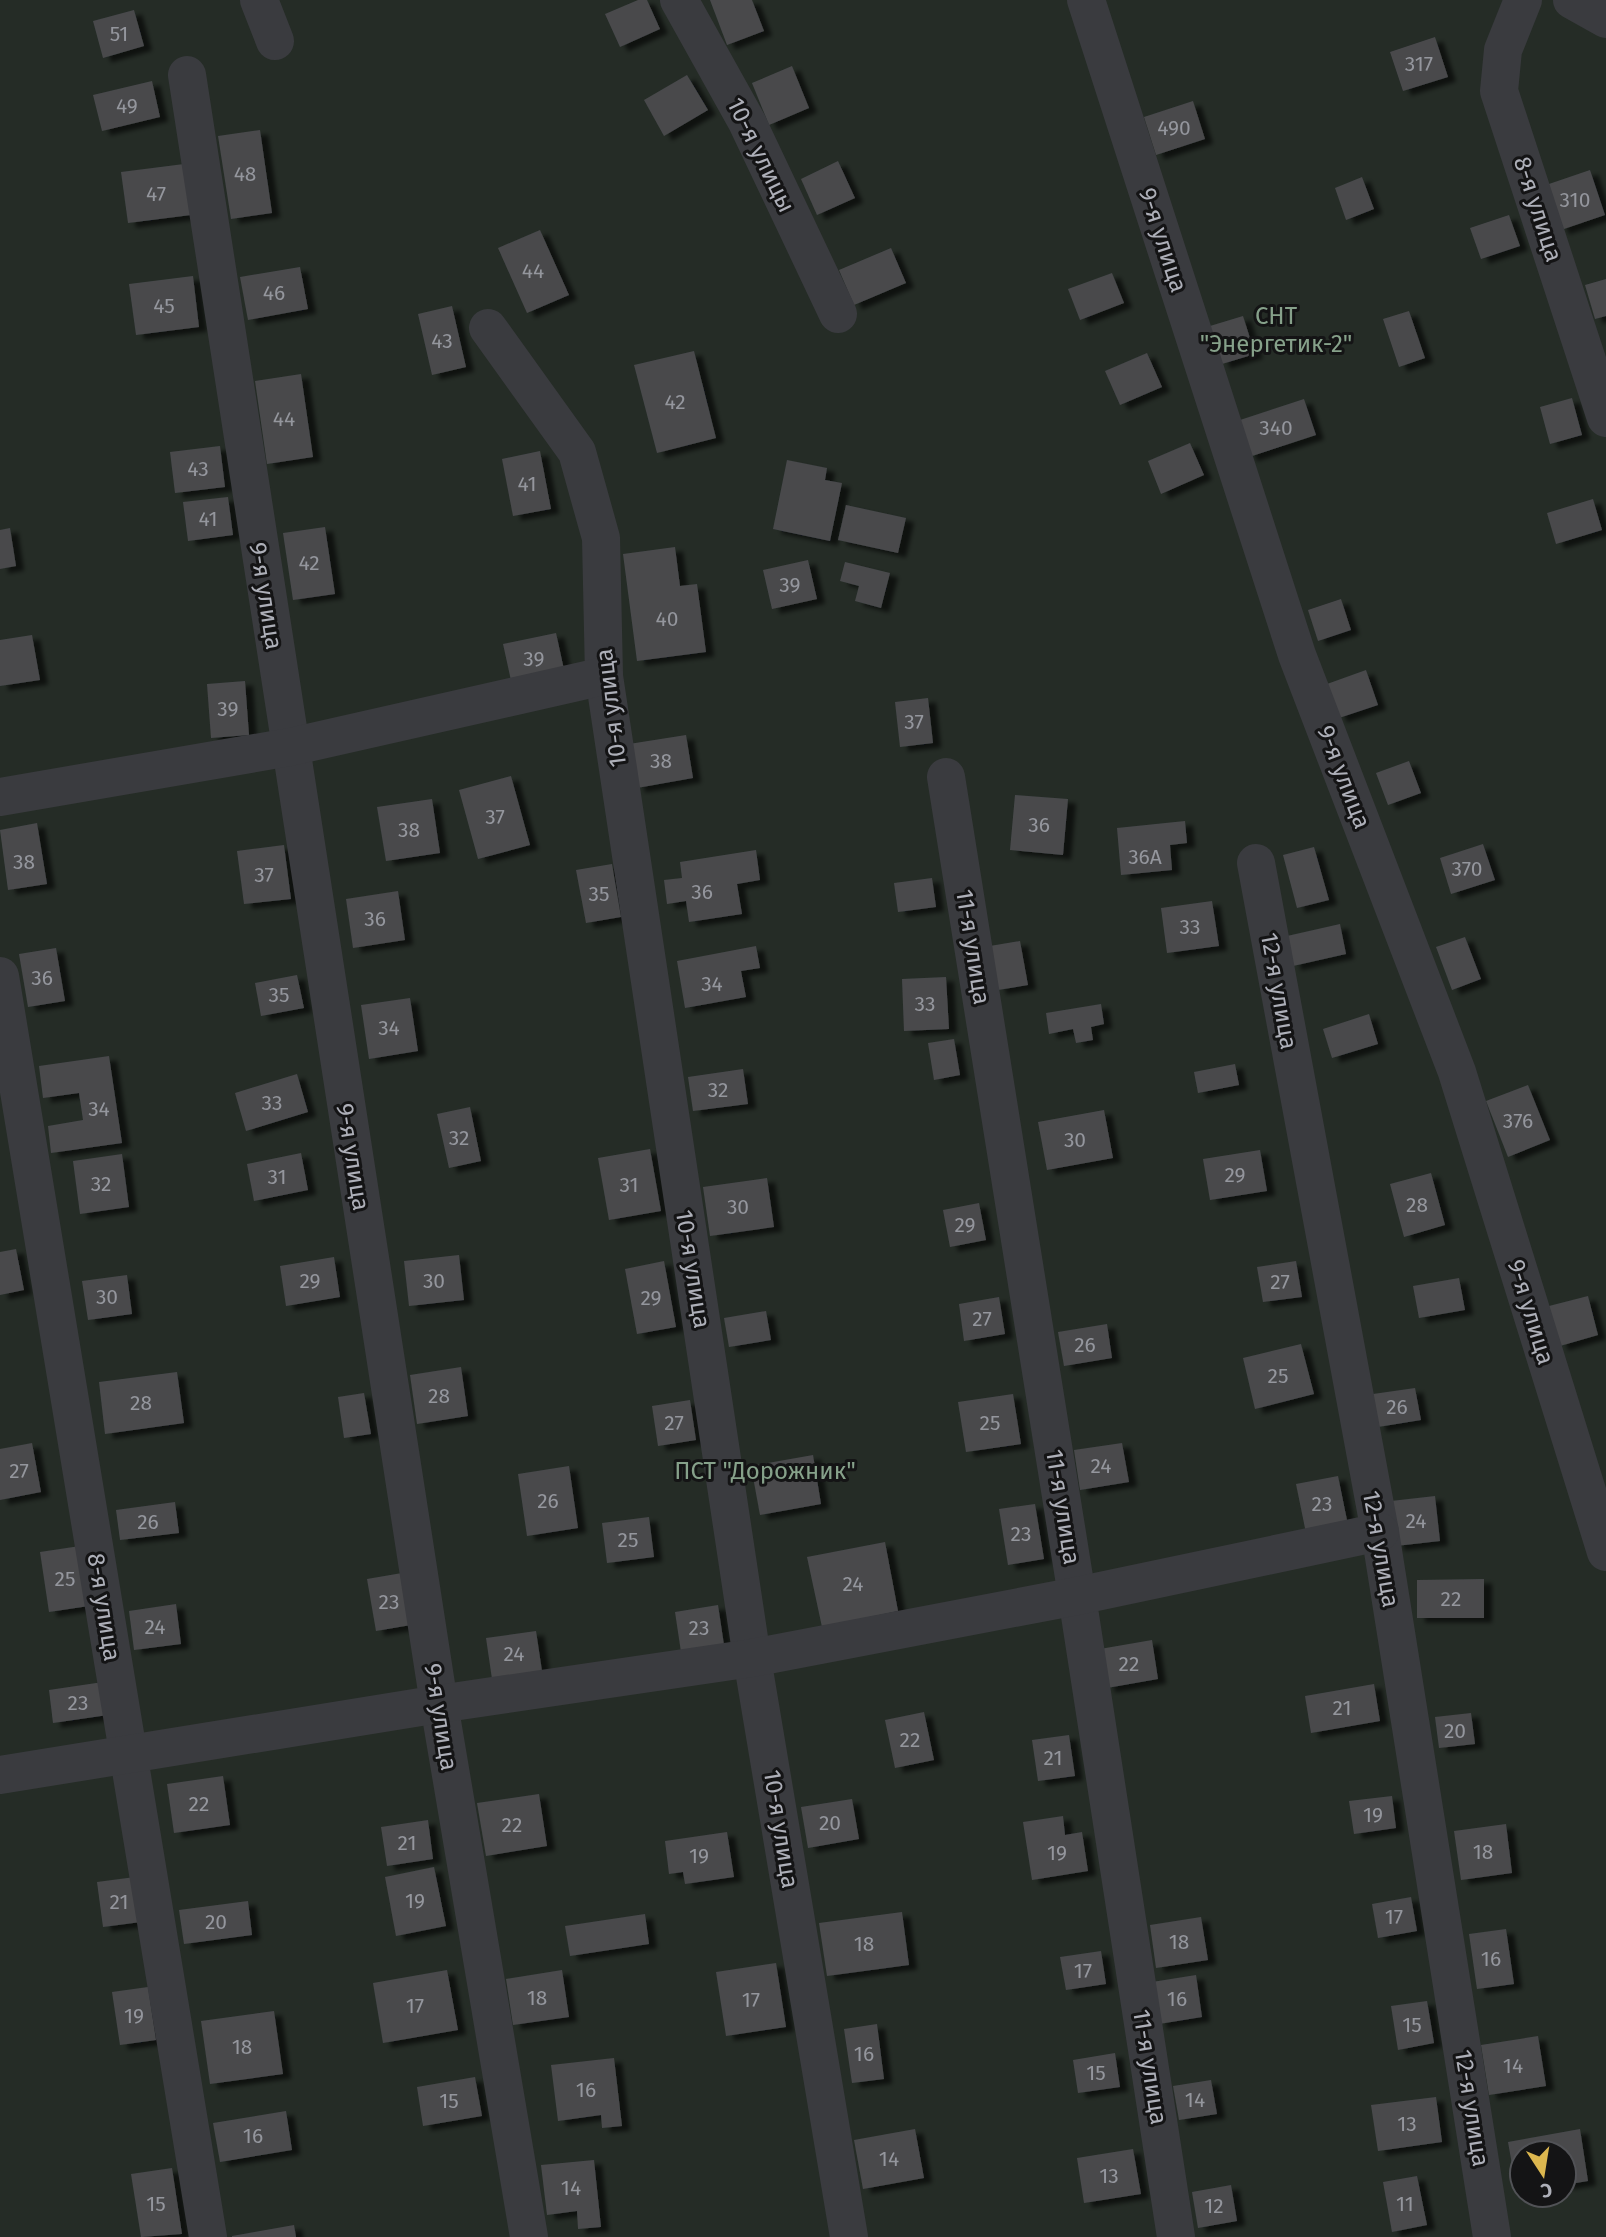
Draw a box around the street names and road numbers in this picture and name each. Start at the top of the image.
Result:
street label: 10-я улицы [721,93,801,217]
street label: 8-я улица [1508,153,1568,265]
street label: 9-я улица [1133,184,1193,296]
street label: 9-я улица [244,540,288,652]
street label: 10-я улица [590,647,632,769]
street label: 9-я улица [1312,721,1376,833]
street label: 11-я улица [950,887,996,1007]
street label: 12-я улица [1255,930,1303,1052]
street label: 9-я улица [331,1101,375,1213]
street label: 10-я улица [670,1208,716,1330]
street label: 9-я улица [1502,1256,1560,1368]
street label: 11-я улица [1040,1447,1086,1567]
street label: 12-я улица [1357,1488,1405,1610]
street label: 8-я улица [82,1551,126,1663]
street label: 9-я улица [419,1661,463,1773]
street label: 10-я улица [758,1768,804,1890]
street label: 11-я улица [1127,2007,1173,2127]
street label: 12-я улица [1449,2048,1495,2168]

